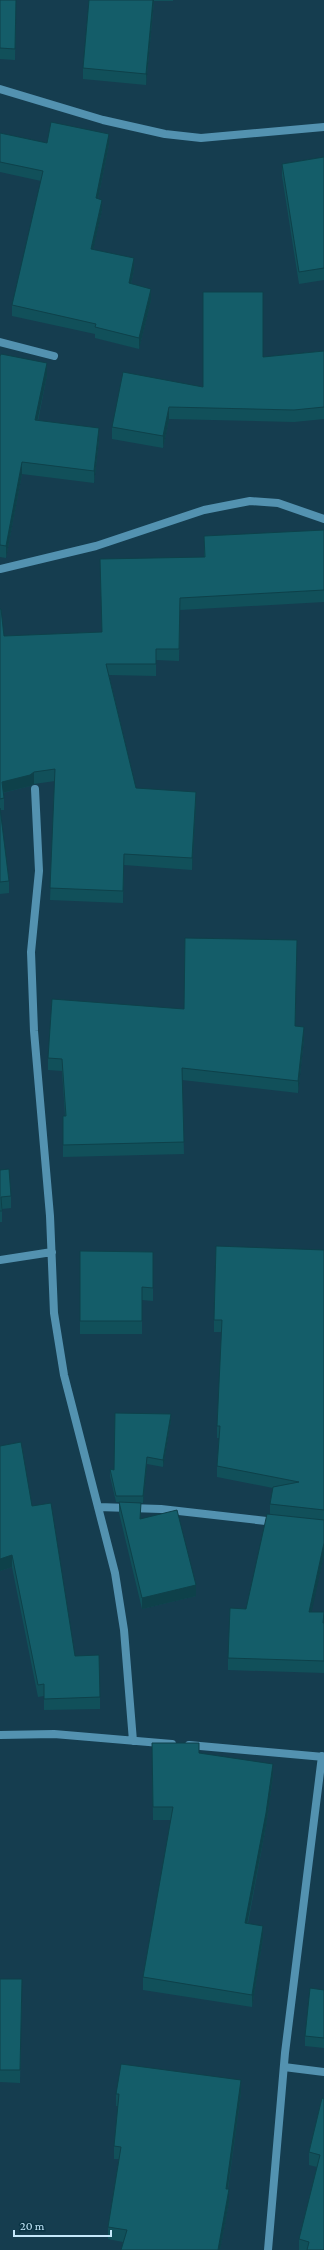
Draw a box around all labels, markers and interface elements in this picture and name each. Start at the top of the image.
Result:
scale bar [14,2212,111,2238]
text: 20 m [20,2219,45,2233]

